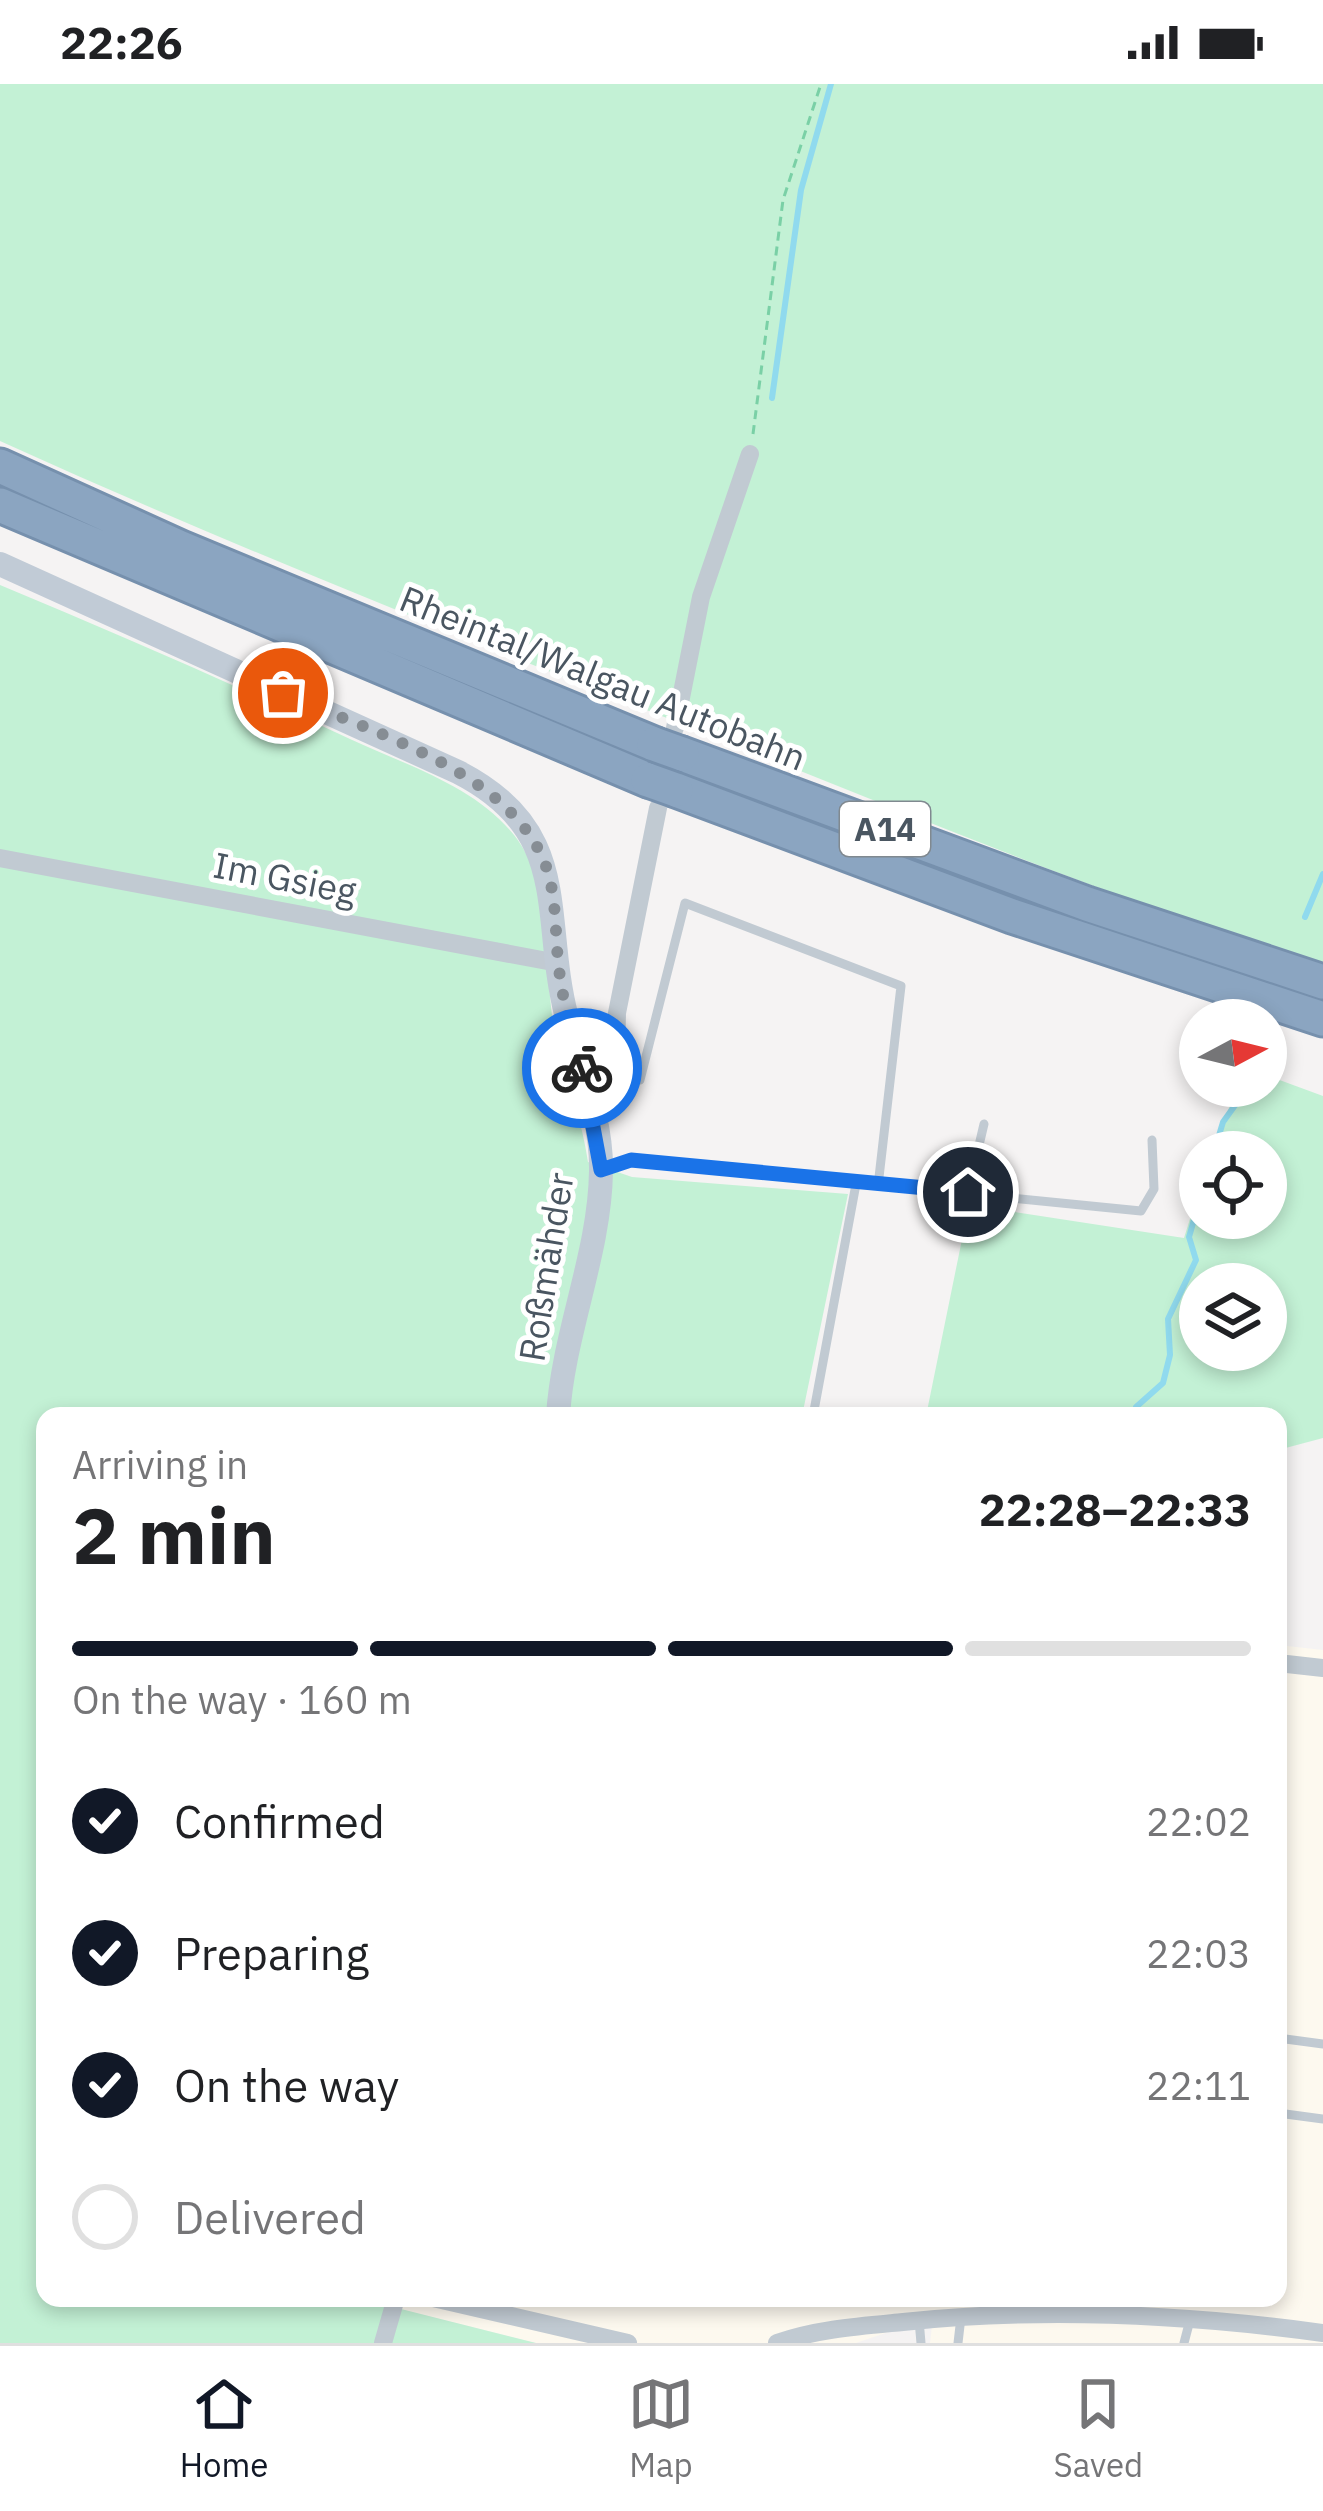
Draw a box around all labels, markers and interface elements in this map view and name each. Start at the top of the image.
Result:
text: 22:26 [60,13,183,71]
street label: Rheintal/Walgau Autobahn [393,574,813,781]
pin [232,642,334,744]
icon: bag [250,660,316,726]
road number: A14 [840,802,930,856]
street label: Im Gsieg [210,841,361,914]
north arrow [1179,999,1287,1107]
map controls [1179,999,1287,1371]
courier [522,1008,642,1128]
icon: bike [549,1035,615,1101]
button: locate [1179,1131,1287,1239]
pin [917,1141,1019,1243]
icon: home [935,1159,1001,1225]
street label: Roßmähder [507,1169,584,1365]
button: layers [1179,1263,1287,1371]
text: Arriving in [72,1439,248,1490]
text: 22:28–22:33 [979,1480,1251,1538]
text: 2 min [72,1484,276,1585]
text: On the way · 160 m [72,1674,412,1725]
icon: check [72,1788,138,1854]
text: Confirmed [174,1792,385,1850]
text: 22:02 [1146,1796,1251,1847]
icon: check [72,1920,138,1986]
text: Preparing [174,1924,369,1982]
text: 22:03 [1146,1928,1251,1979]
icon: check [72,2052,138,2118]
text: On the way [174,2056,399,2114]
text: 22:11 [1146,2060,1251,2111]
text: Delivered [174,2188,366,2246]
tab: Home [180,2371,268,2486]
tab: Map [628,2371,694,2486]
tab: Saved [1053,2371,1143,2486]

